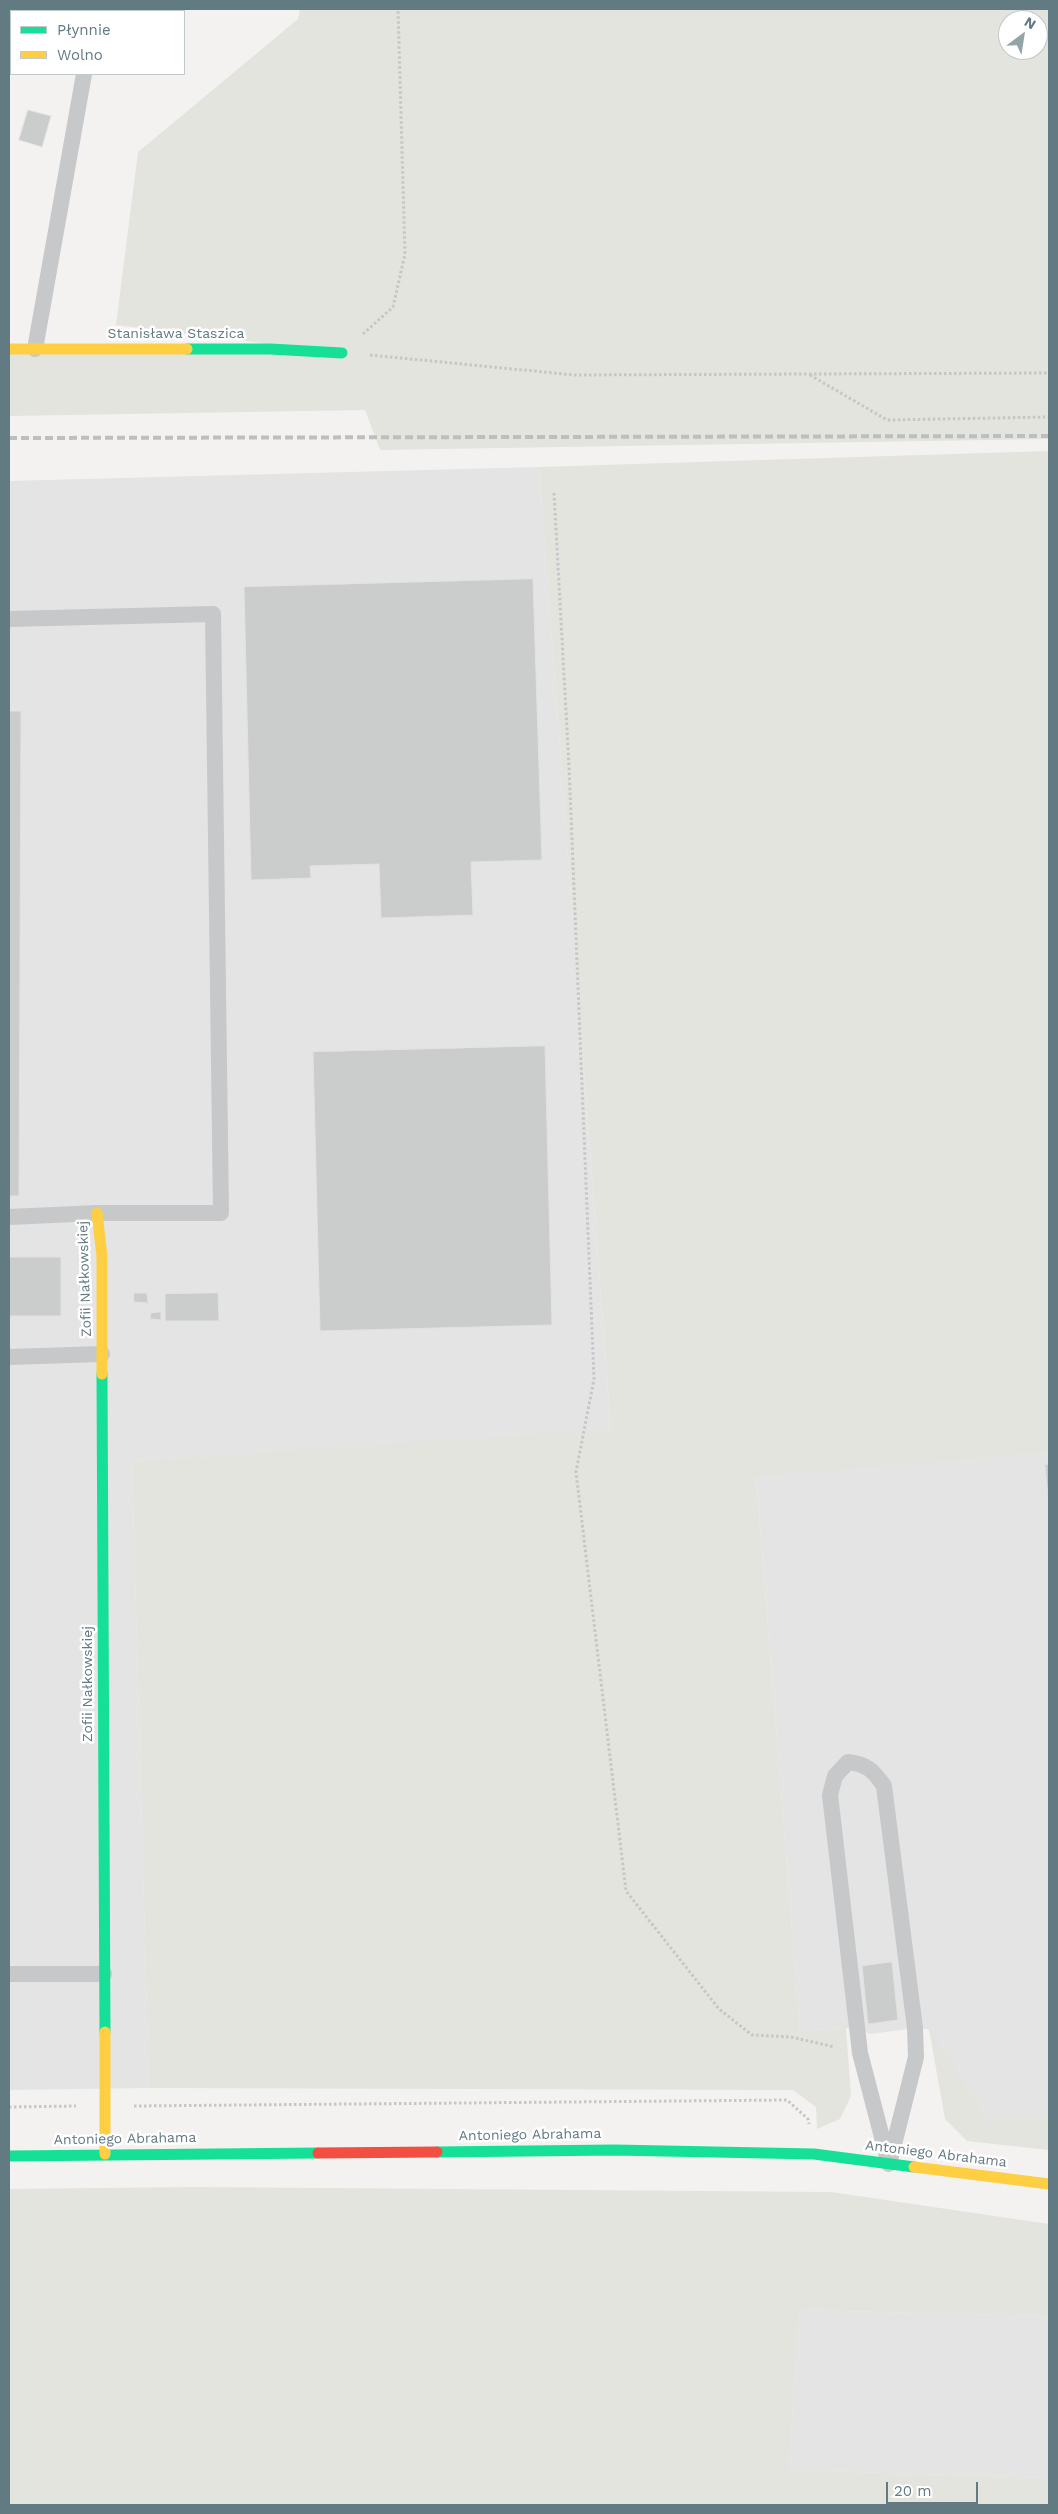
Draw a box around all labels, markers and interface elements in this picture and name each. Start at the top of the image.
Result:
legend [10,10,185,75]
north arrow [998,10,1048,60]
text: N [1022,13,1039,33]
text: Płynnie [57,21,111,39]
text: Wolno [57,46,103,64]
street label: Stanisława Staszica [108,326,244,342]
street label: Zofii Nałkowskiej [75,1221,95,1337]
street label: Zofii Nałkowskiej [80,1626,96,1742]
street label: Antoniego Abrahama [459,2125,601,2145]
street label: Antoniego Abrahama [54,2129,196,2149]
street label: Antoniego Abrahama [864,2137,1008,2171]
scale bar [888,2472,980,2504]
text: 20 m [894,2482,932,2500]

